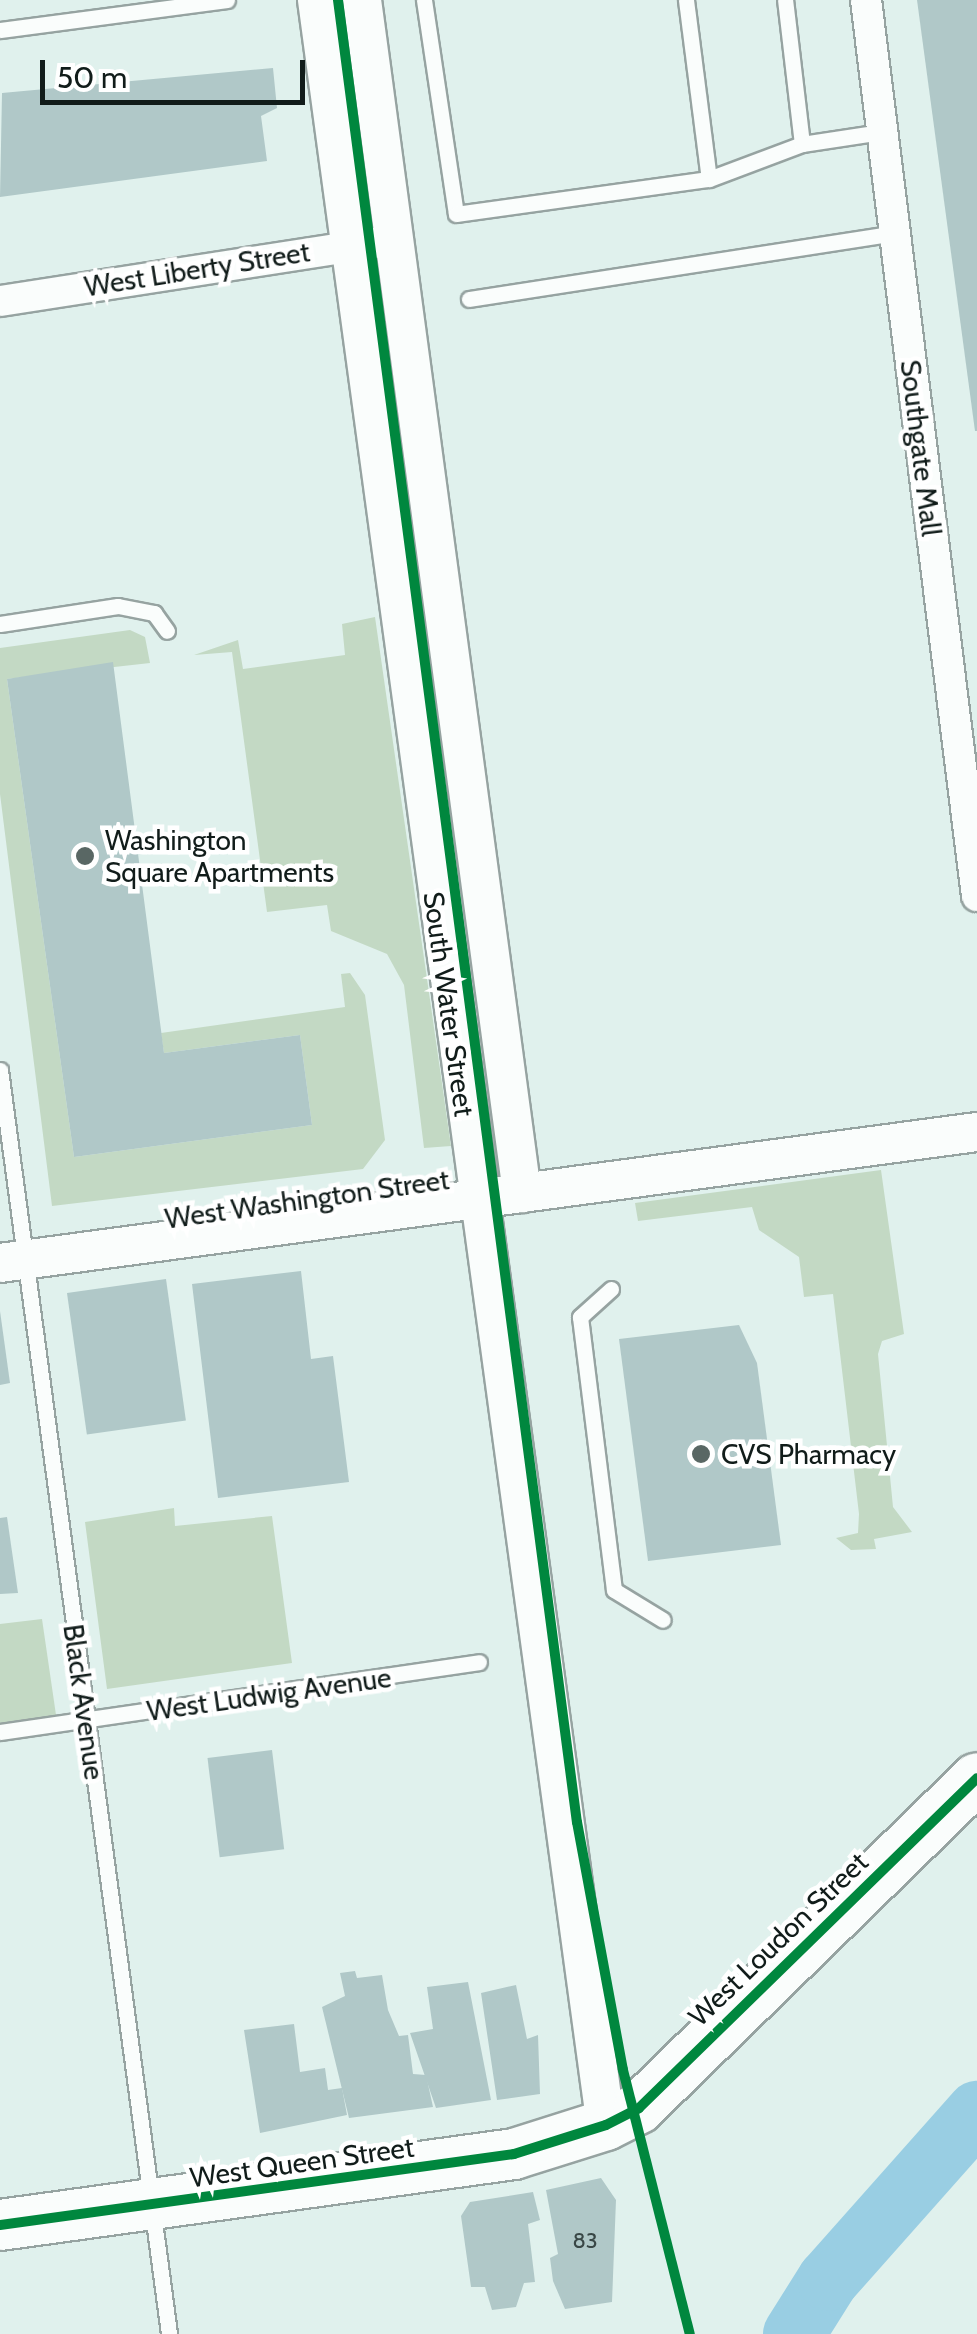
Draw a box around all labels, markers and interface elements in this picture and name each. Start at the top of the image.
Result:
scale bar [45,40,310,102]
text: 50 m [57,59,127,96]
street label: West Liberty Street [82,235,312,303]
street label: Southgate Mall [894,358,948,538]
place label: Washington Square Apartments [105,823,334,889]
marker: Washington Square Apartments [74,845,96,867]
street label: South Water Street [417,889,481,1119]
street label: West Washington Street [163,1162,451,1236]
place label: CVS Pharmacy [721,1437,896,1471]
marker: CVS Pharmacy [690,1443,712,1465]
street label: Black Avenue [56,1622,112,1782]
street label: West Ludwig Avenue [145,1660,393,1728]
street label: West Loudon Street [682,1845,874,2033]
street label: West Queen Street [188,2130,416,2194]
house number: 83 [572,2228,598,2254]

